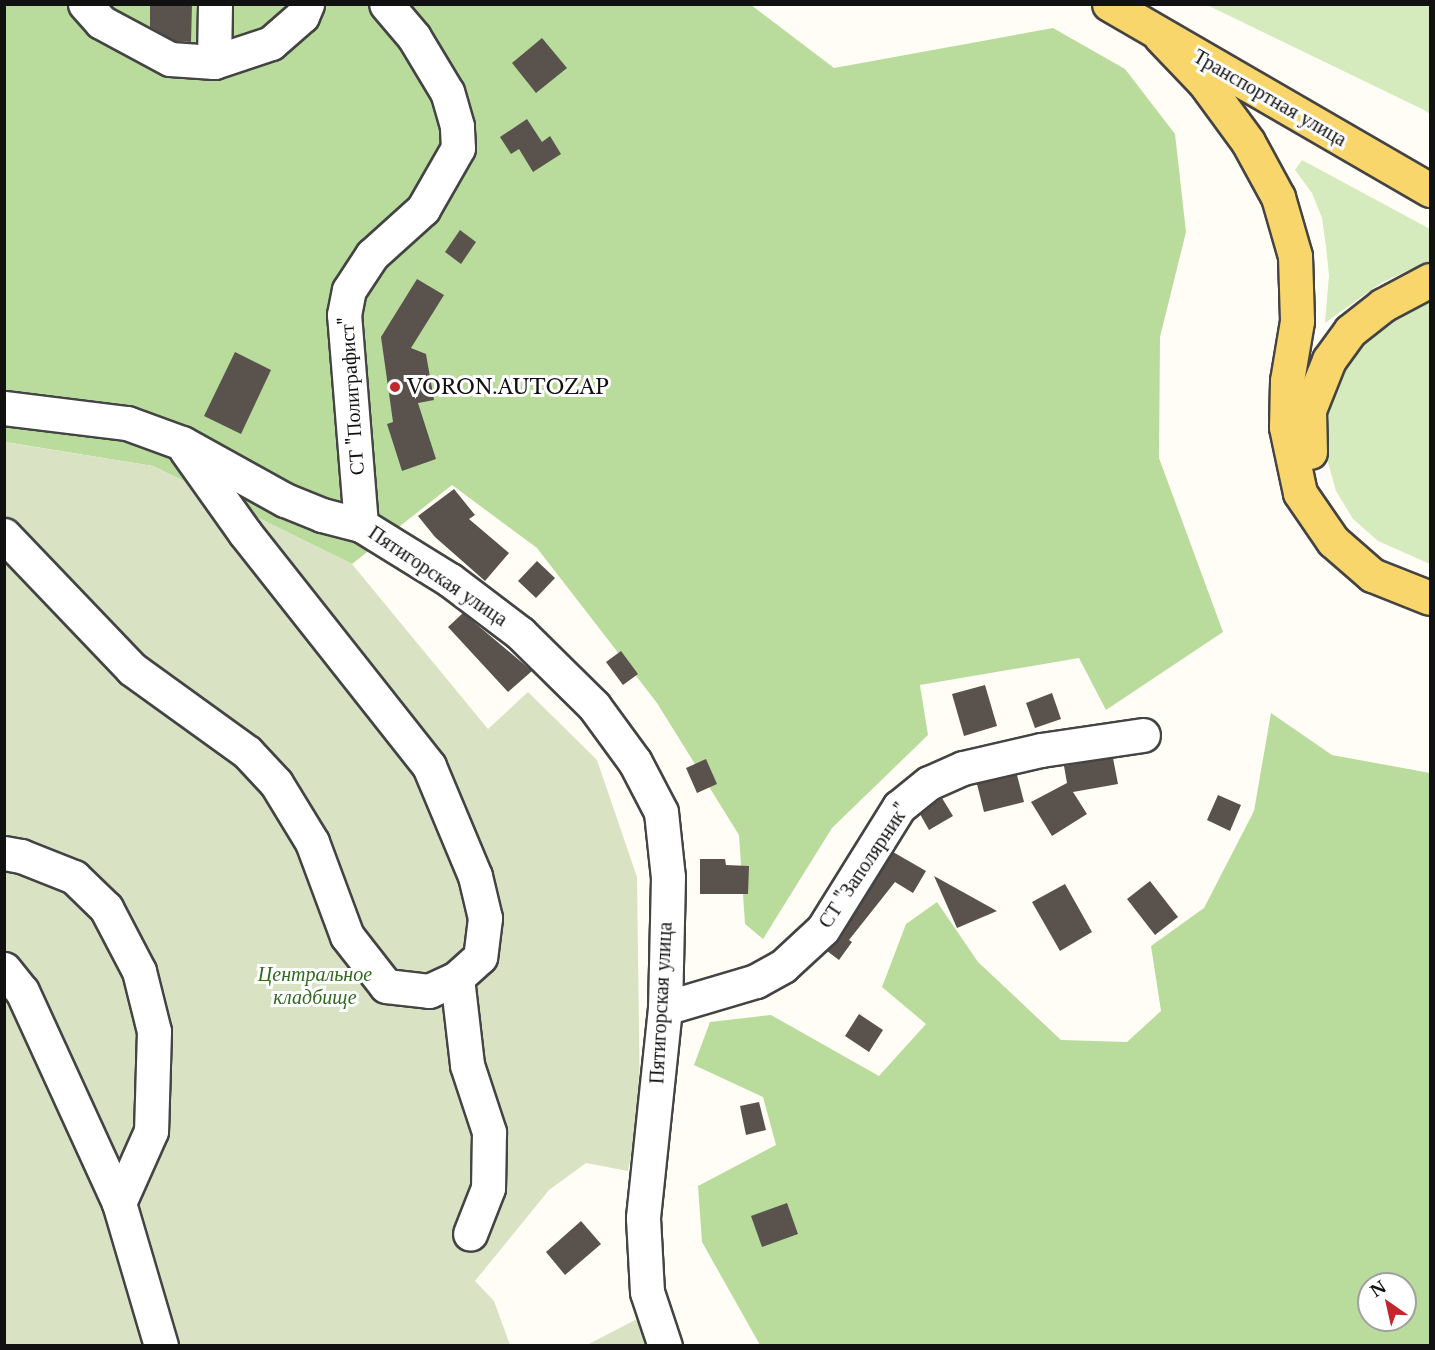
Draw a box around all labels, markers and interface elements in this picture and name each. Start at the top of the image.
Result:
street label: Транспортная улица [1189,44,1351,152]
street label: СТ "Полиграфист" [334,316,370,476]
place label: VORON.AUTOZAP [407,375,609,399]
marker: VORON.AUTOZAP [388,380,402,394]
street label: Пятигорская улица [364,521,512,631]
street label: СТ "Заполярник" [813,799,915,933]
street label: Пятигорская улица [645,921,677,1085]
park label: Центральное кладбище [258,963,372,1010]
north arrow [1357,1272,1417,1332]
text: N [1366,1276,1390,1301]

